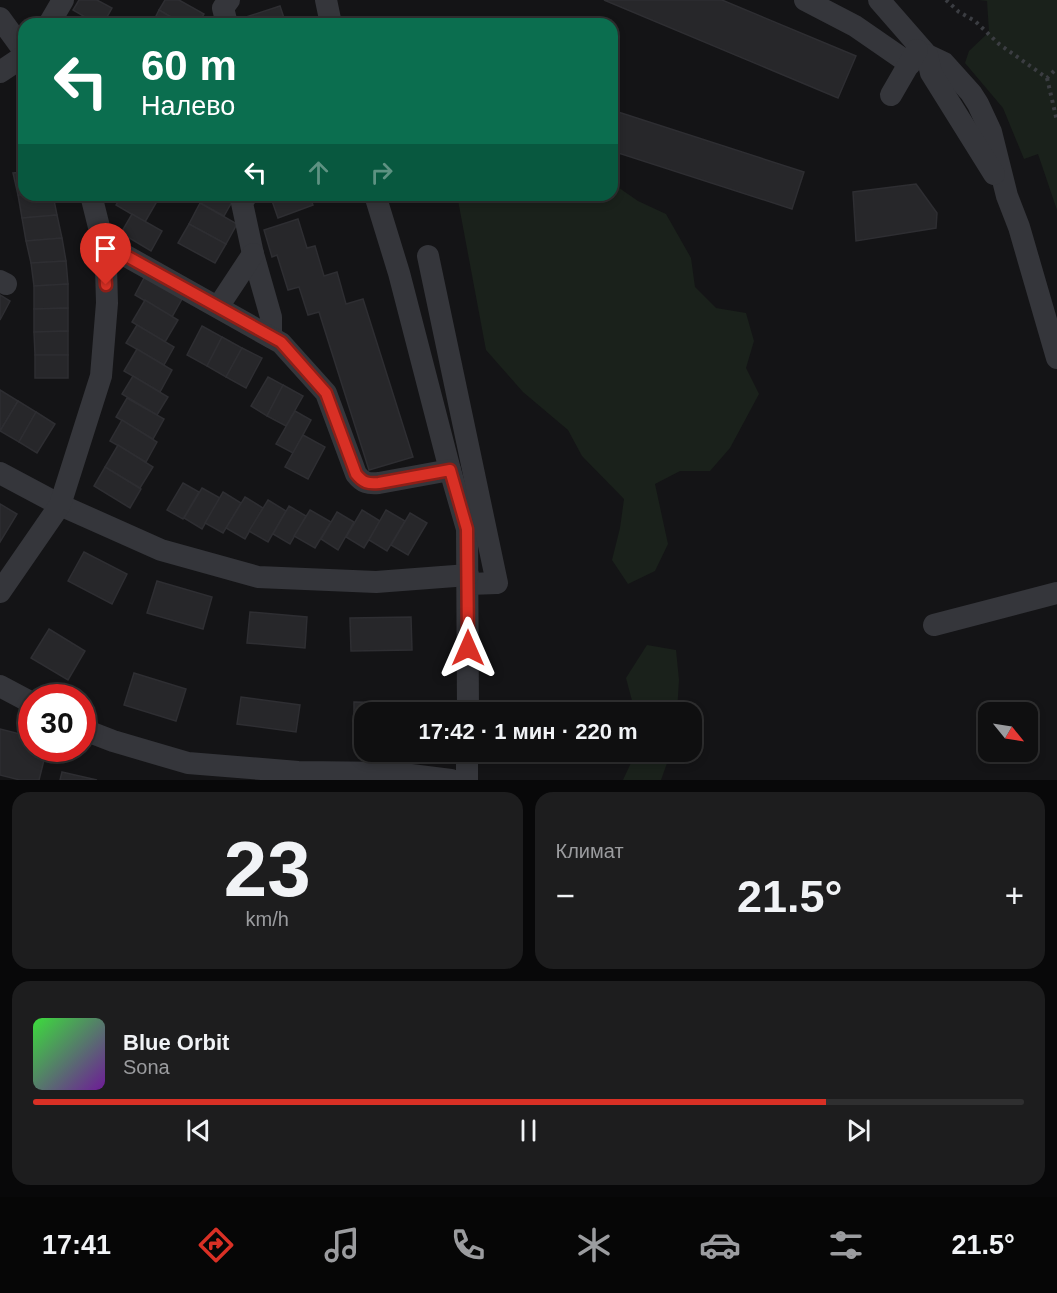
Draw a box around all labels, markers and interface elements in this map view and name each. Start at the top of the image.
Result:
icon: left [42,42,120,120]
text: 60 m [141,42,237,89]
text: Налево [141,91,235,121]
icon: left [239,156,272,189]
icon: ahead [302,156,335,189]
icon: right [365,156,398,189]
pin [80,223,131,285]
icon: arrive [89,232,122,265]
position arrow [436,616,500,680]
speed limit sign: 30 [18,684,96,762]
north arrow [978,702,1038,762]
map controls [978,702,1038,762]
text: 17:42 · 1 мин · 220 m [418,719,638,744]
text: 23 [224,825,311,913]
text: Климат [556,840,624,862]
text: 21.5° [737,871,843,922]
text: − [556,877,575,914]
text: + [1005,877,1024,914]
text: km/h [246,908,289,930]
text: Blue Orbit [123,1030,229,1055]
text: Sona [123,1056,170,1078]
icon: previous [182,1114,215,1147]
icon: pause [512,1114,545,1147]
icon: next [842,1114,875,1147]
icon: directions [195,1224,237,1266]
icon: music [321,1224,363,1266]
icon: phone [447,1224,489,1266]
icon: climate [573,1224,615,1266]
icon: car [699,1224,741,1266]
icon: filters [825,1224,867,1266]
text: 17:41 [42,1230,111,1260]
text: 21.5° [952,1230,1015,1260]

